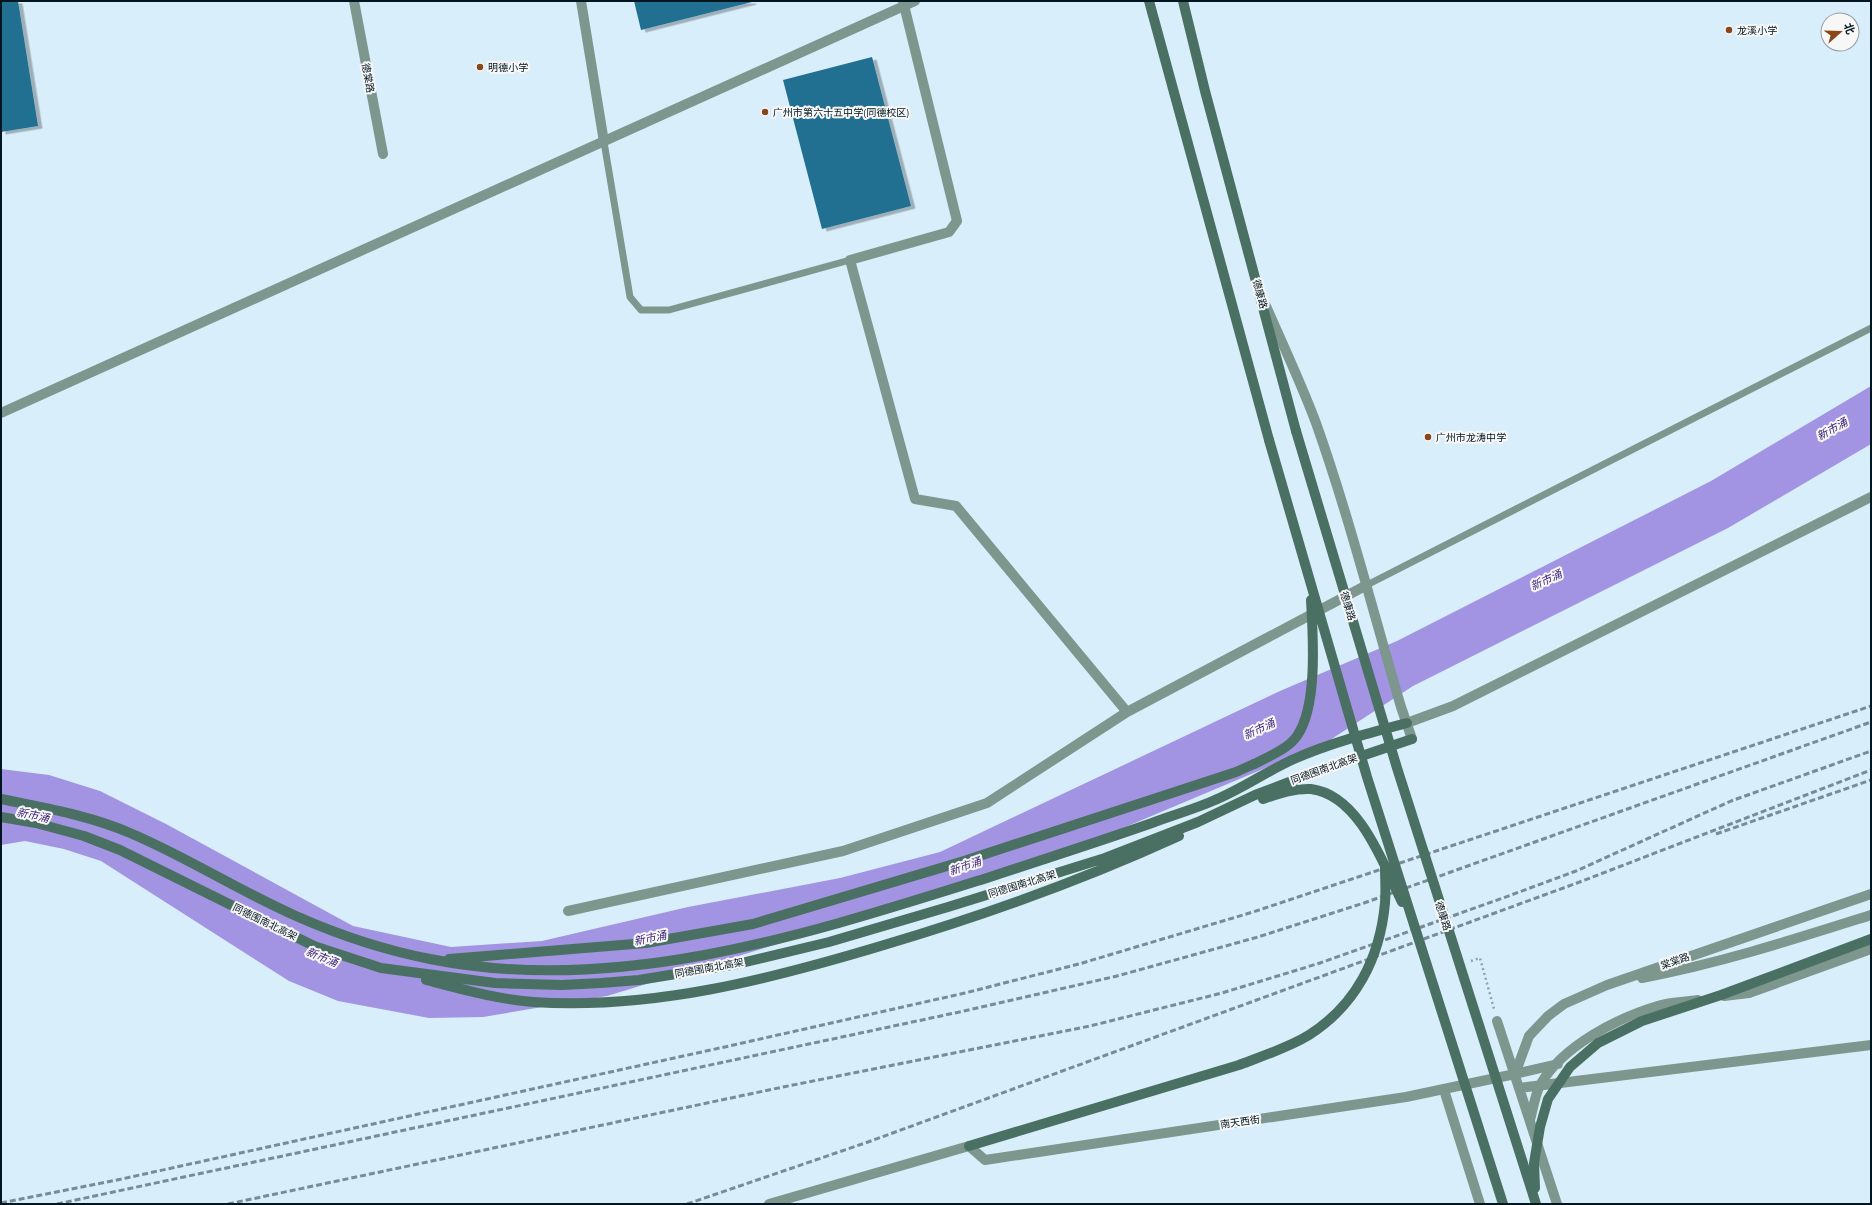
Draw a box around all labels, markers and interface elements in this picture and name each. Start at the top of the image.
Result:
north arrow [1820,12,1860,52]
text: 北 [1841,21,1858,36]
place label: 龙溪小学 [1737,24,1777,37]
marker: 龙溪小学 [1724,25,1734,35]
place label: 明德小学 [488,61,528,74]
street label: 德棠路 [359,62,377,94]
marker: 明德小学 [475,62,485,72]
place label: 广州市第六十五中学(同德校区) [773,106,910,119]
marker: 广州市第六十五中学(同德校区) [760,107,770,117]
street label: 德康路 [1250,278,1270,310]
water label: 新市涌 [1814,414,1852,443]
place label: 广州市龙涛中学 [1436,431,1506,444]
marker: 广州市龙涛中学 [1423,432,1433,442]
water label: 新市涌 [1528,566,1566,593]
street label: 德康路 [1337,590,1359,622]
water label: 新市涌 [1241,715,1279,742]
street label: 同德围南北高架 [1289,751,1359,787]
water label: 新市涌 [15,805,53,826]
water label: 新市涌 [947,853,985,878]
street label: 同德围南北高架 [987,868,1057,900]
street label: 德康路 [1432,900,1454,932]
street label: 同德围南北高架 [231,901,299,943]
water label: 新市涌 [632,927,670,948]
water label: 新市涌 [304,944,342,970]
street label: 棠棠路 [1659,950,1691,972]
street label: 同德围南北高架 [673,956,745,980]
street label: 南天西街 [1219,1113,1261,1131]

